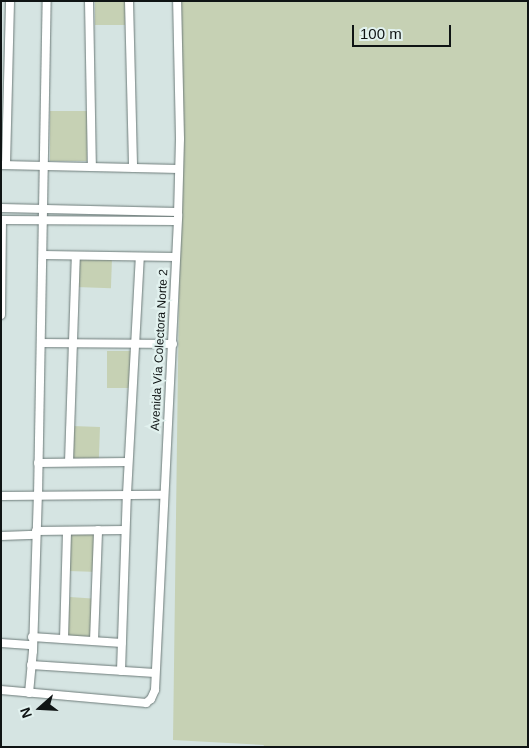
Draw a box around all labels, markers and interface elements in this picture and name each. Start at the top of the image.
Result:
scale bar [354,15,453,47]
text: 100 m [360,25,402,42]
street label: Avenida Vía Colectora Norte 2 [149,269,171,431]
north arrow [15,683,65,733]
text: N [17,705,35,720]

